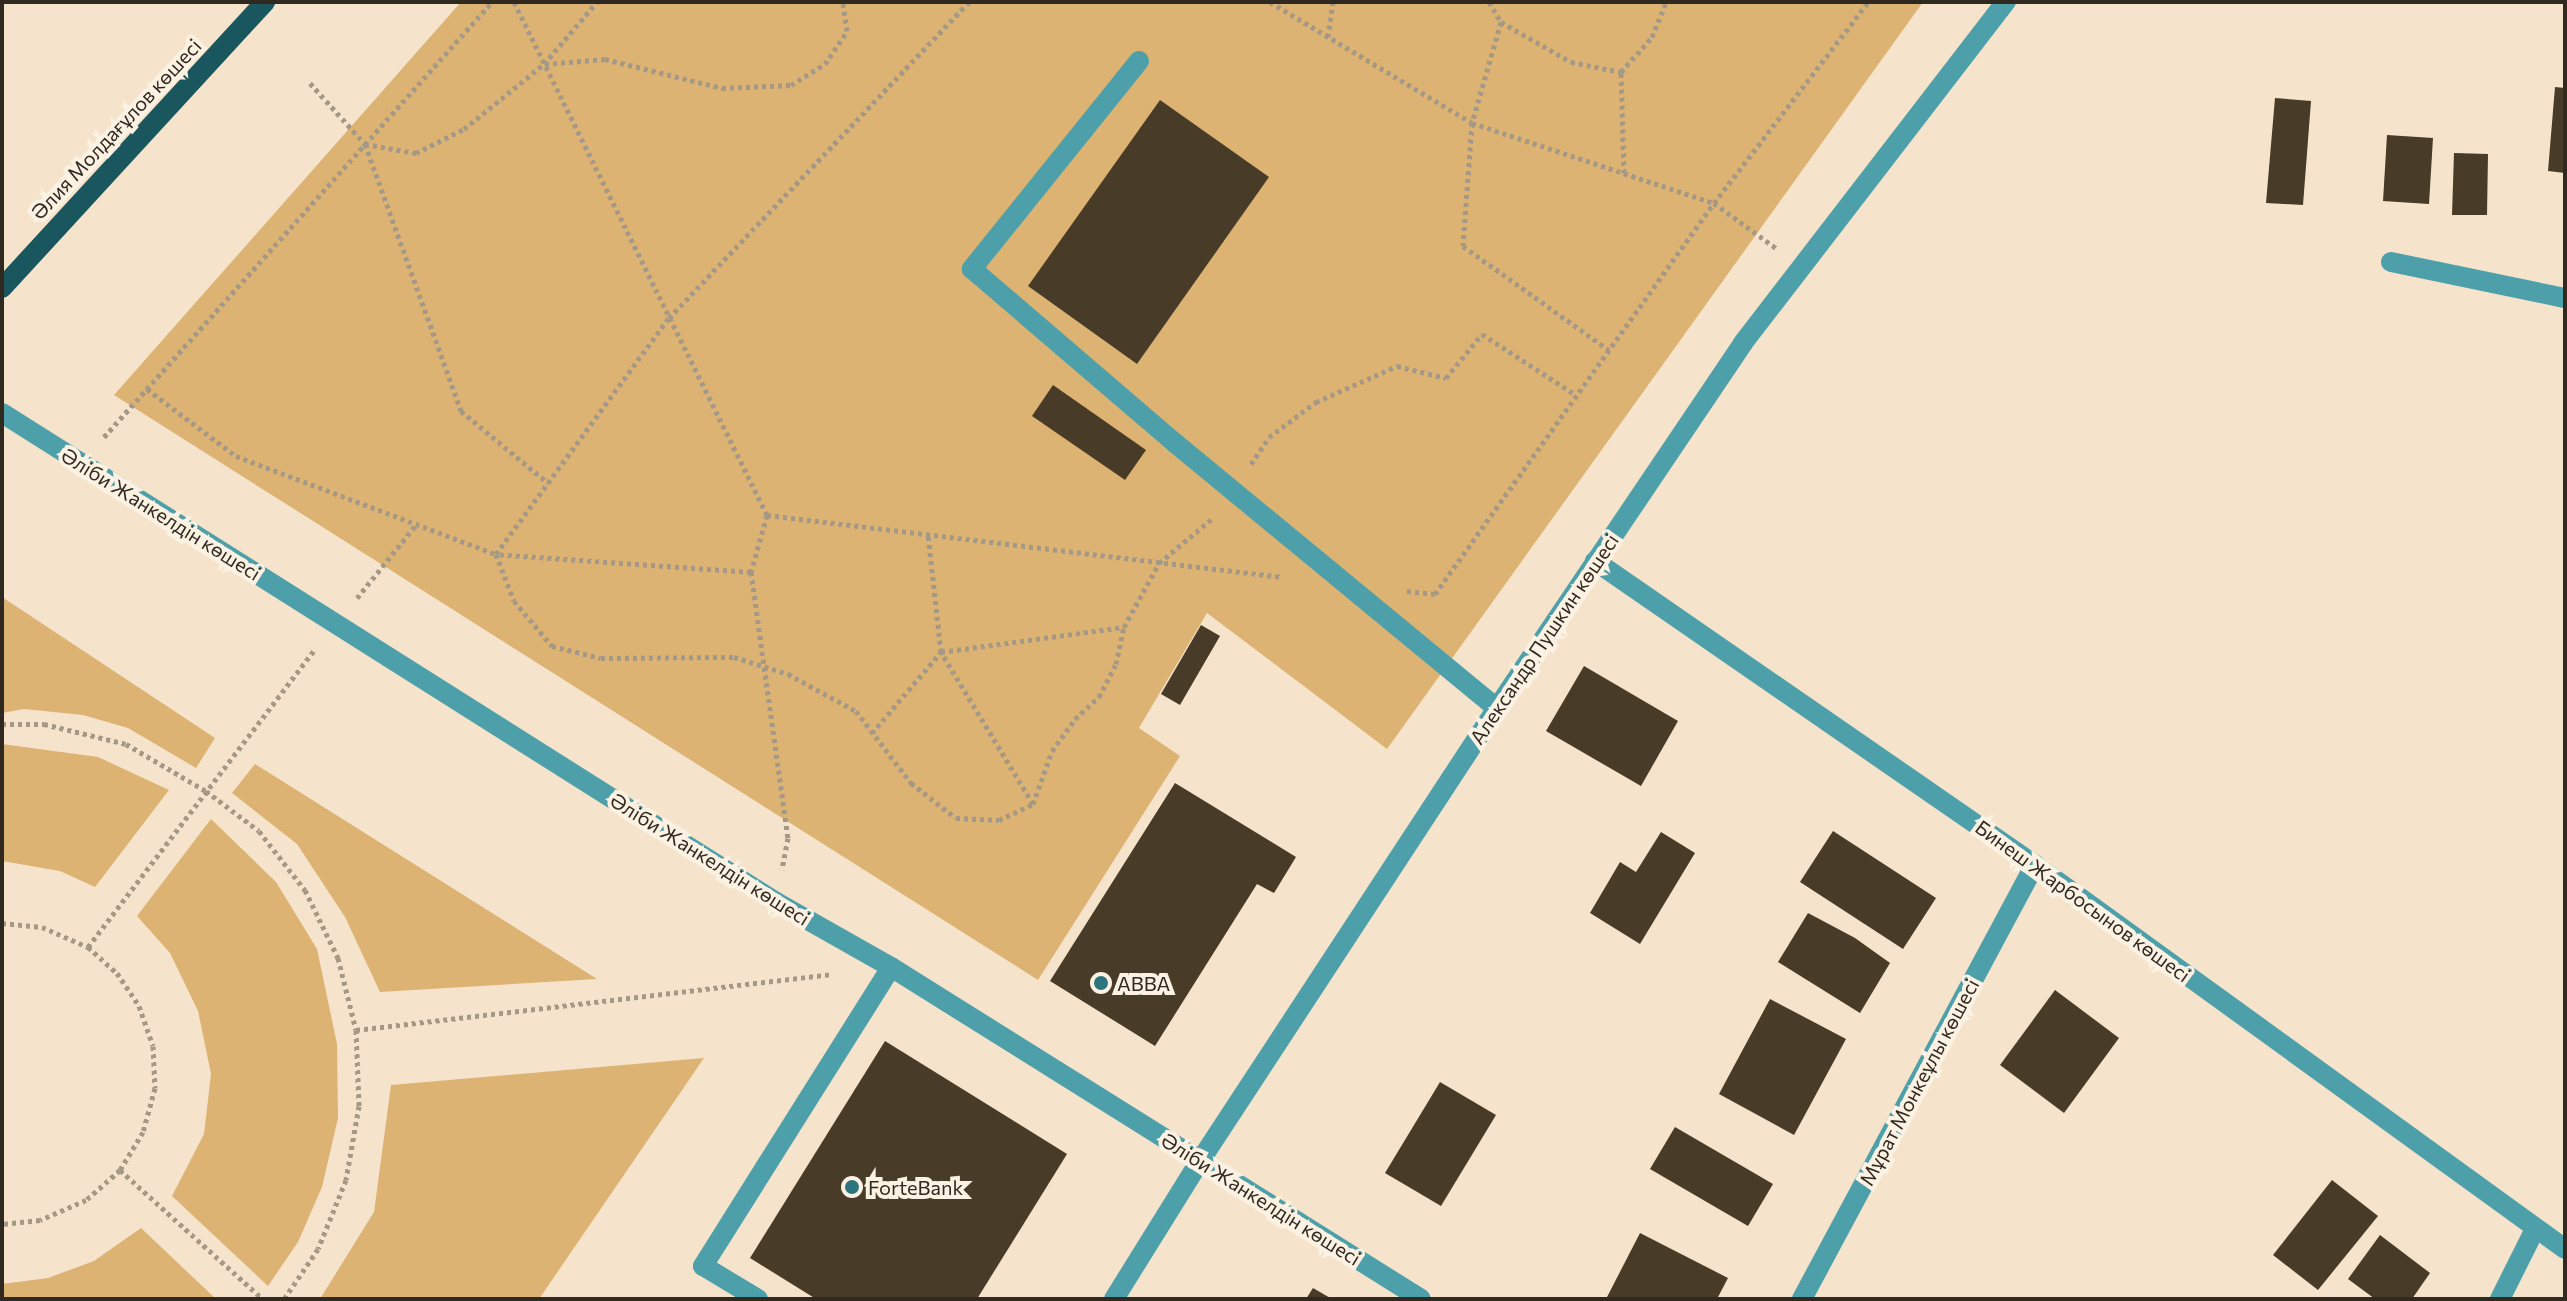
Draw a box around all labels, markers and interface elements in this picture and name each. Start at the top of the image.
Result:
street label: Әлия Молдағұлов көшесі [26,34,206,224]
street label: Әліби Жанкелдін көшесі [57,443,265,585]
street label: Александр Пушкин көшесі [1465,529,1623,749]
street label: Әліби Жанкелдін көшесі [606,788,814,930]
street label: Бинеш Жарбосынов көшесі [1971,815,2195,987]
place label: ABBA [1117,971,1170,995]
marker: ABBA [1092,974,1110,992]
street label: Мұрат Монкеұлы көшесі [1854,974,1984,1190]
street label: Әліби Жанкелдін көшесі [1157,1128,1365,1270]
place label: ForteBank [868,1175,963,1199]
marker: ForteBank [843,1178,861,1196]

